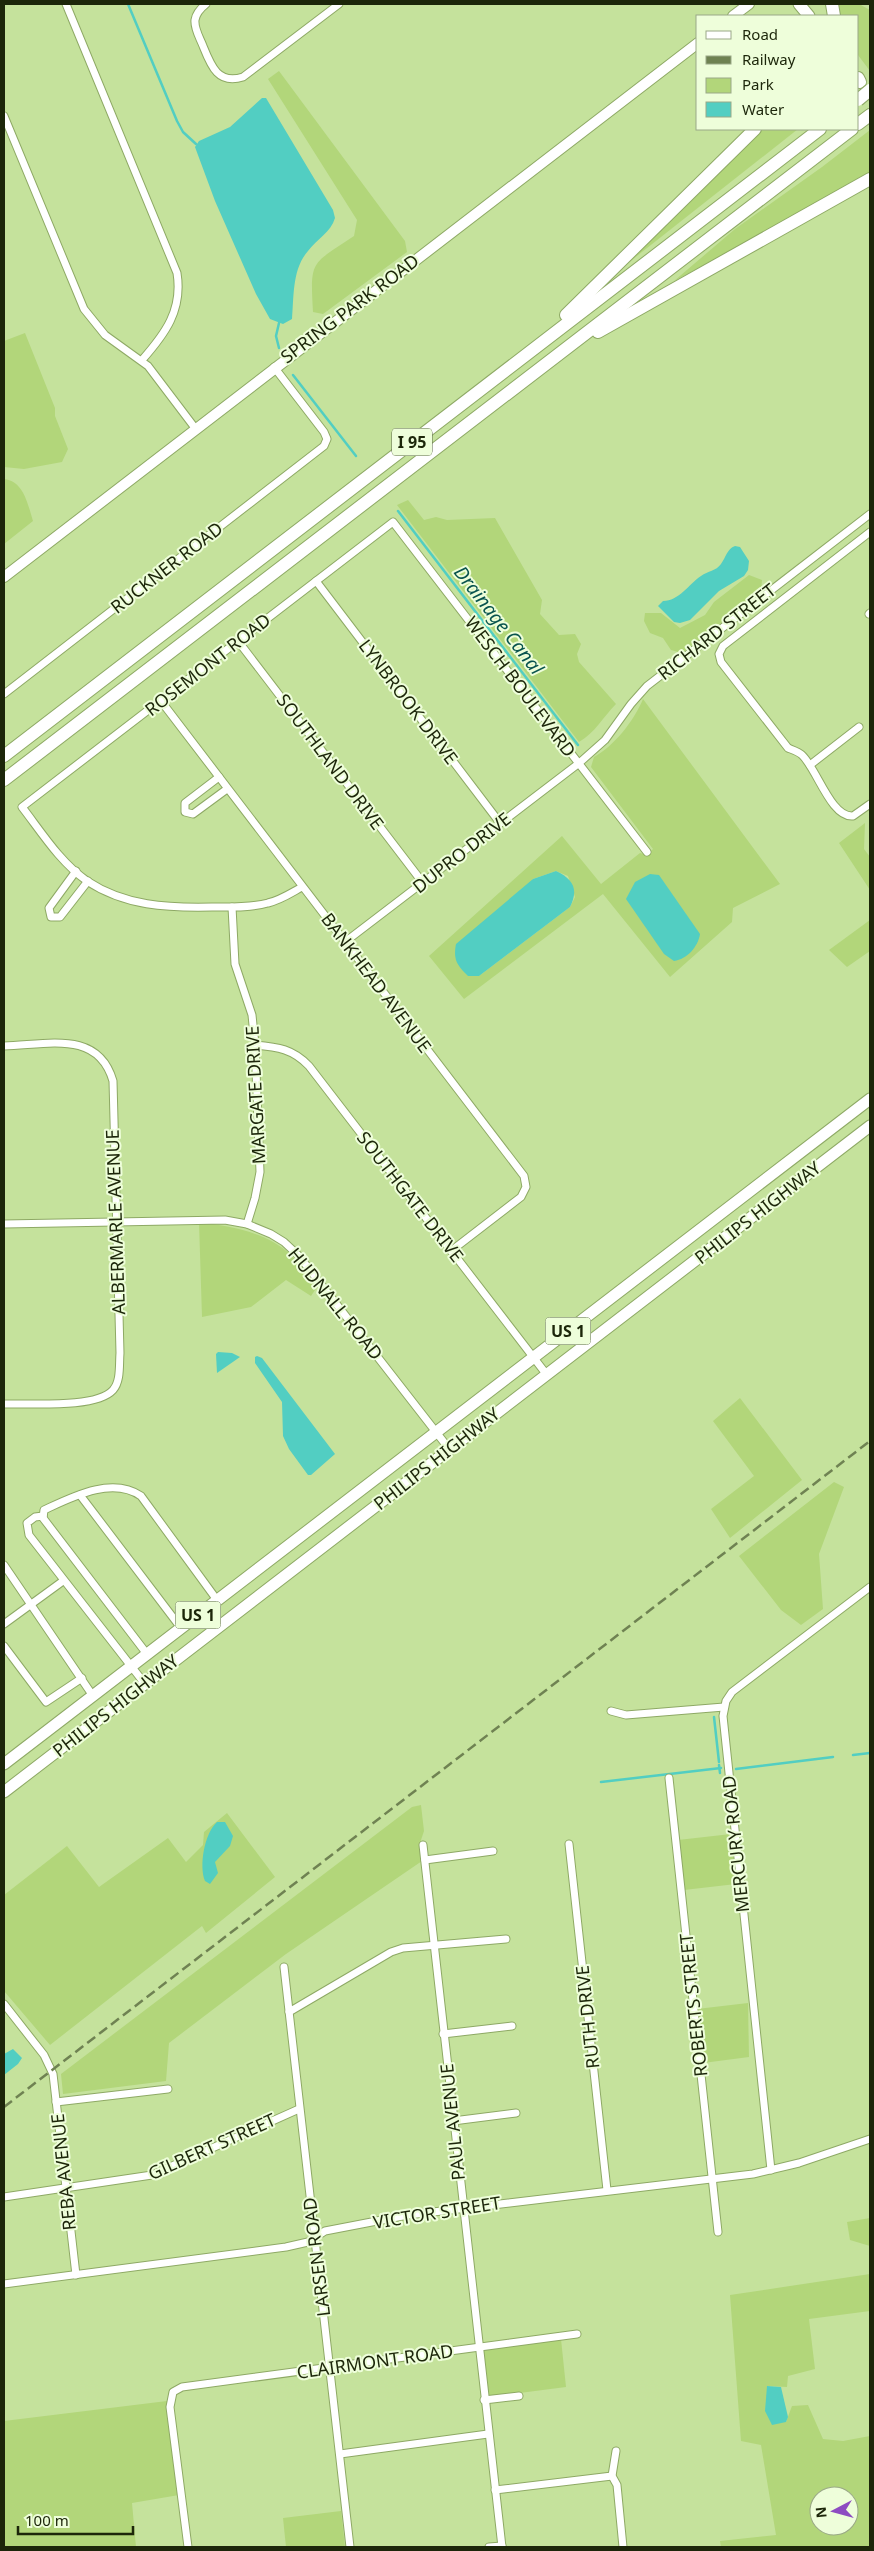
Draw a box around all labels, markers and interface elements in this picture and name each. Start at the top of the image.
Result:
legend [696,15,859,130]
text: Road [742,24,778,44]
text: Railway [742,49,796,69]
text: Park [742,74,774,94]
text: Water [742,99,784,119]
street label: SPRING PARK ROAD [275,248,424,368]
road number: I 95 [392,428,432,456]
street label: RUCKNER ROAD [105,516,227,619]
water label: Drainage Canal [448,560,550,681]
street label: RICHARD STREET [652,578,780,685]
street label: ROSEMONT ROAD [140,608,275,721]
street label: WESCH BOULEVARD [460,611,582,762]
street label: LYNBROOK DRIVE [354,634,464,769]
street label: SOUTHLAND DRIVE [272,689,390,834]
street label: DUPRO DRIVE [407,806,515,898]
street label: BANKHEAD AVENUE [316,908,437,1057]
street label: MARGATE DRIVE [239,1025,271,1165]
street label: SOUTHGATE DRIVE [352,1126,469,1267]
street label: ALBERMARLE AVENUE [100,1129,130,1315]
street label: PHILIPS HIGHWAY [689,1155,826,1269]
street label: HUDNALL ROAD [283,1242,388,1365]
road number: US 1 [546,1318,590,1344]
street label: PHILIPS HIGHWAY [368,1401,505,1515]
road number: US 1 [176,1602,220,1628]
street label: PHILIPS HIGHWAY [47,1648,184,1762]
street label: MERCURY ROAD [716,1774,754,1914]
street label: ROBERTS STREET [674,1932,712,2078]
street label: RUTH DRIVE [570,1964,604,2070]
street label: PAUL AVENUE [434,2063,470,2182]
street label: GILBERT STREET [144,2107,279,2185]
street label: REBA AVENUE [45,2112,81,2232]
street label: VICTOR STREET [371,2190,502,2234]
street label: LARSEN ROAD [297,2196,335,2318]
street label: CLAIRMONT ROAD [295,2338,455,2384]
north arrow [809,2486,859,2536]
scale bar [18,2504,132,2536]
text: N [811,2506,831,2519]
text: 100 m [25,2510,69,2530]

